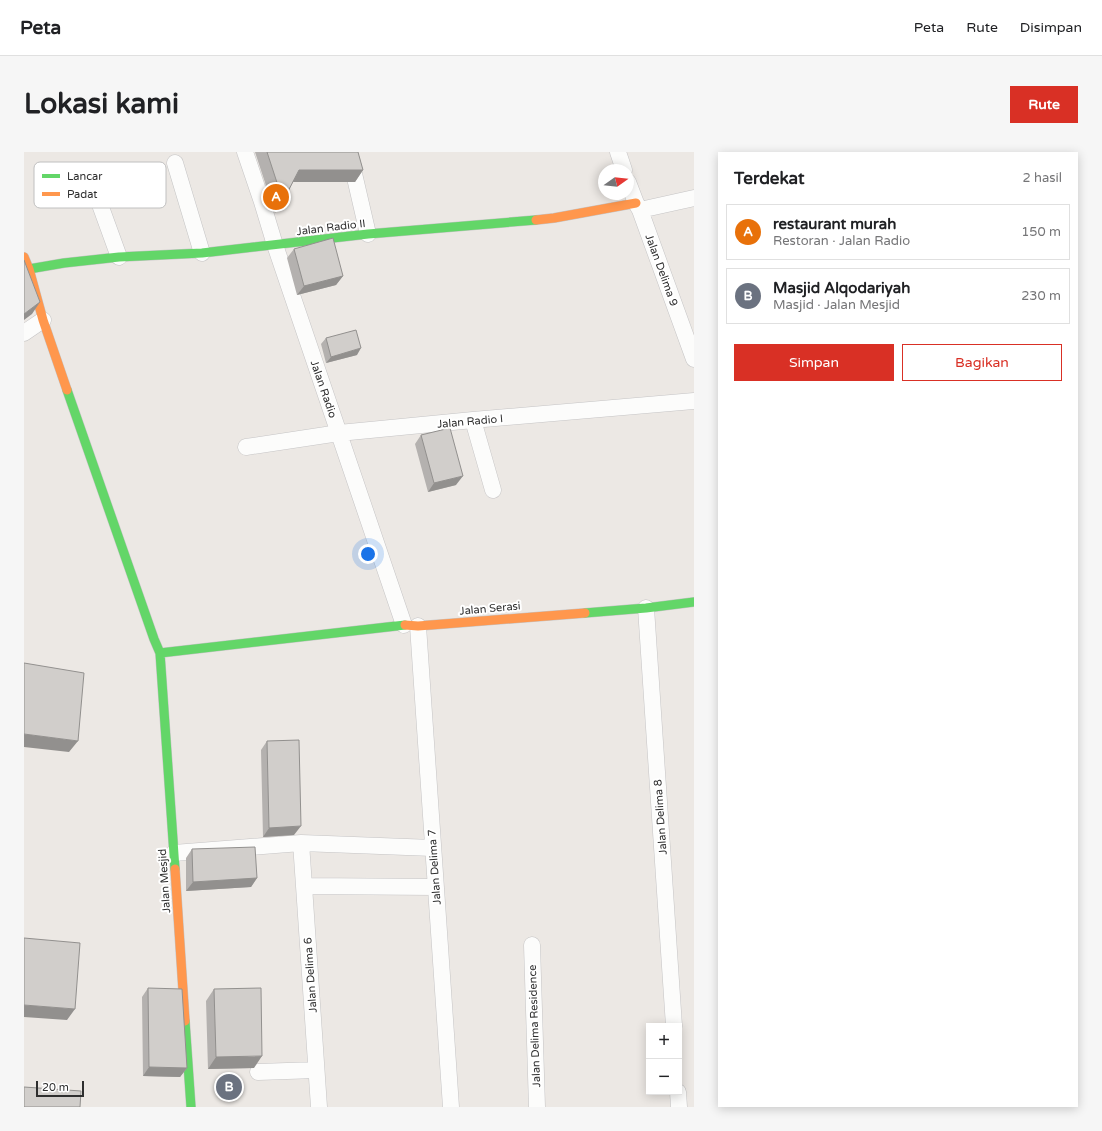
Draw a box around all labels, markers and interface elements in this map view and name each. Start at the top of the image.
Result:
text: Peta [20,17,61,39]
text: Peta [914,19,944,36]
text: Rute [966,19,998,36]
text: Disimpan [1020,19,1082,36]
button: Rute [1010,86,1078,123]
text: Lokasi kami [24,87,179,121]
legend [34,162,166,208]
north arrow [598,164,634,200]
text: Terdekat [734,168,804,189]
text: Lancar [67,170,103,183]
text: 2 hasil [1023,170,1062,186]
pin: A [263,182,289,212]
text: Padat [67,188,97,201]
text: restaurant murah [773,215,896,233]
street label: Jalan Radio II [296,217,366,238]
text: A [743,224,753,240]
text: 150 m [1021,224,1061,240]
street label: Jalan Delima 9 [642,232,681,308]
text: Restoran · Jalan Radio [773,233,910,249]
text: Masjid Alqodariyah [773,279,910,297]
text: B [743,288,753,304]
text: 230 m [1021,288,1061,304]
text: Masjid · Jalan Mesjid [773,297,900,313]
button: Simpan [734,344,894,381]
button: Bagikan [902,344,1062,381]
street label: Jalan Radio [308,359,340,420]
street label: Jalan Radio I [437,412,504,431]
your location [358,544,378,564]
street label: Jalan Serasi [459,599,521,618]
street label: Jalan Delima 8 [651,779,670,855]
street label: Jalan Delima 7 [425,829,444,905]
street label: Jalan Mesjid [156,848,173,913]
street label: Jalan Delima 6 [301,937,320,1013]
street label: Jalan Delima Residence [526,964,543,1088]
map controls [646,1023,682,1095]
button: + [646,1023,682,1059]
button: − [646,1059,682,1095]
pin: B [216,1072,242,1102]
scale bar [36,1079,84,1098]
text: 20 m [42,1081,69,1094]

